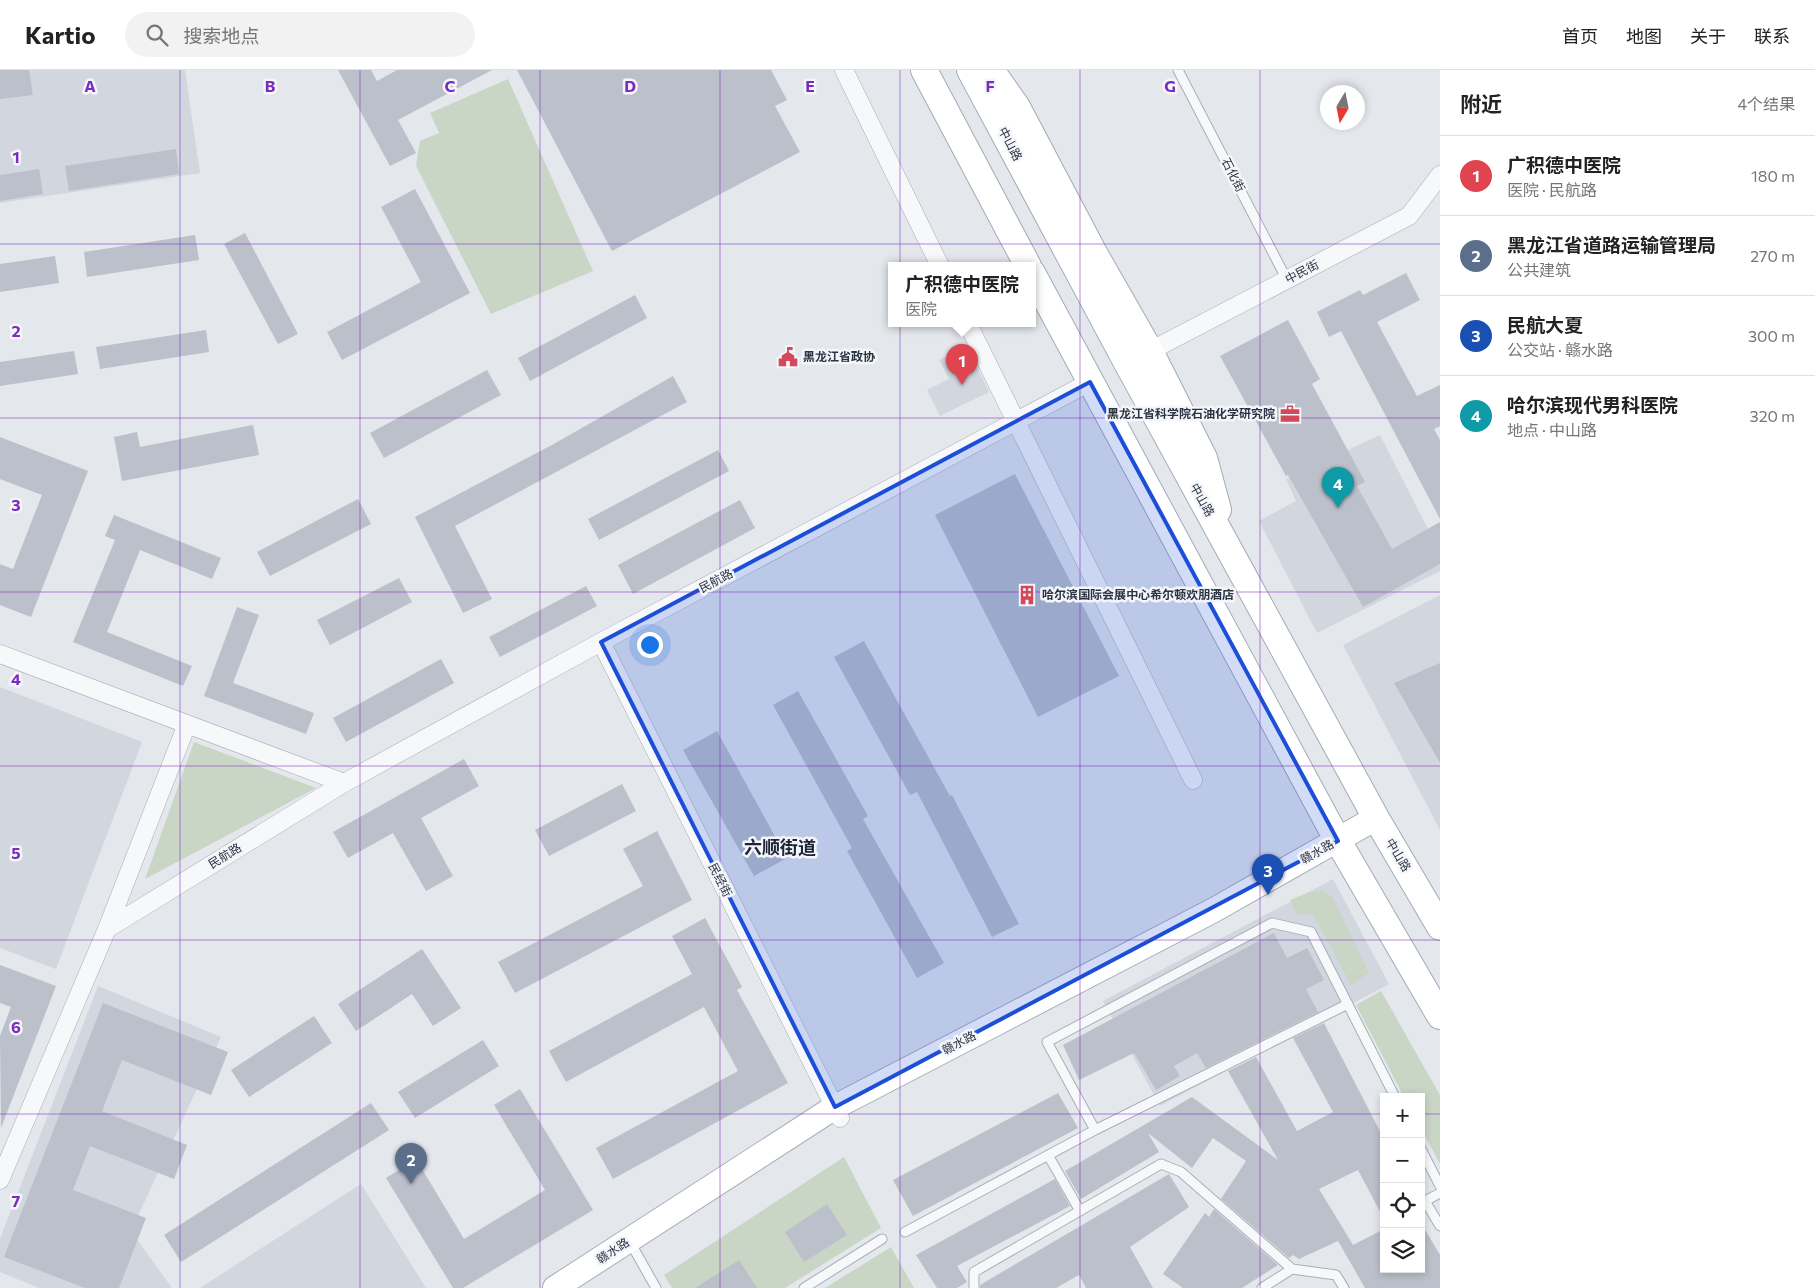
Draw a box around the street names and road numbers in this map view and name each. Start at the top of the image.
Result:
street label: 中山路 [996,124,1026,163]
street label: 石化街 [1219,155,1248,194]
street label: 中民街 [1282,256,1321,286]
street label: 中山路 [1188,480,1218,519]
street label: 民航路 [696,565,735,595]
street label: 中山路 [1384,835,1414,874]
street label: 赣水路 [1297,836,1336,866]
street label: 民航路 [205,840,243,871]
street label: 民经街 [706,860,735,899]
street label: 赣水路 [939,1027,978,1057]
street label: 赣水路 [594,1234,631,1266]

